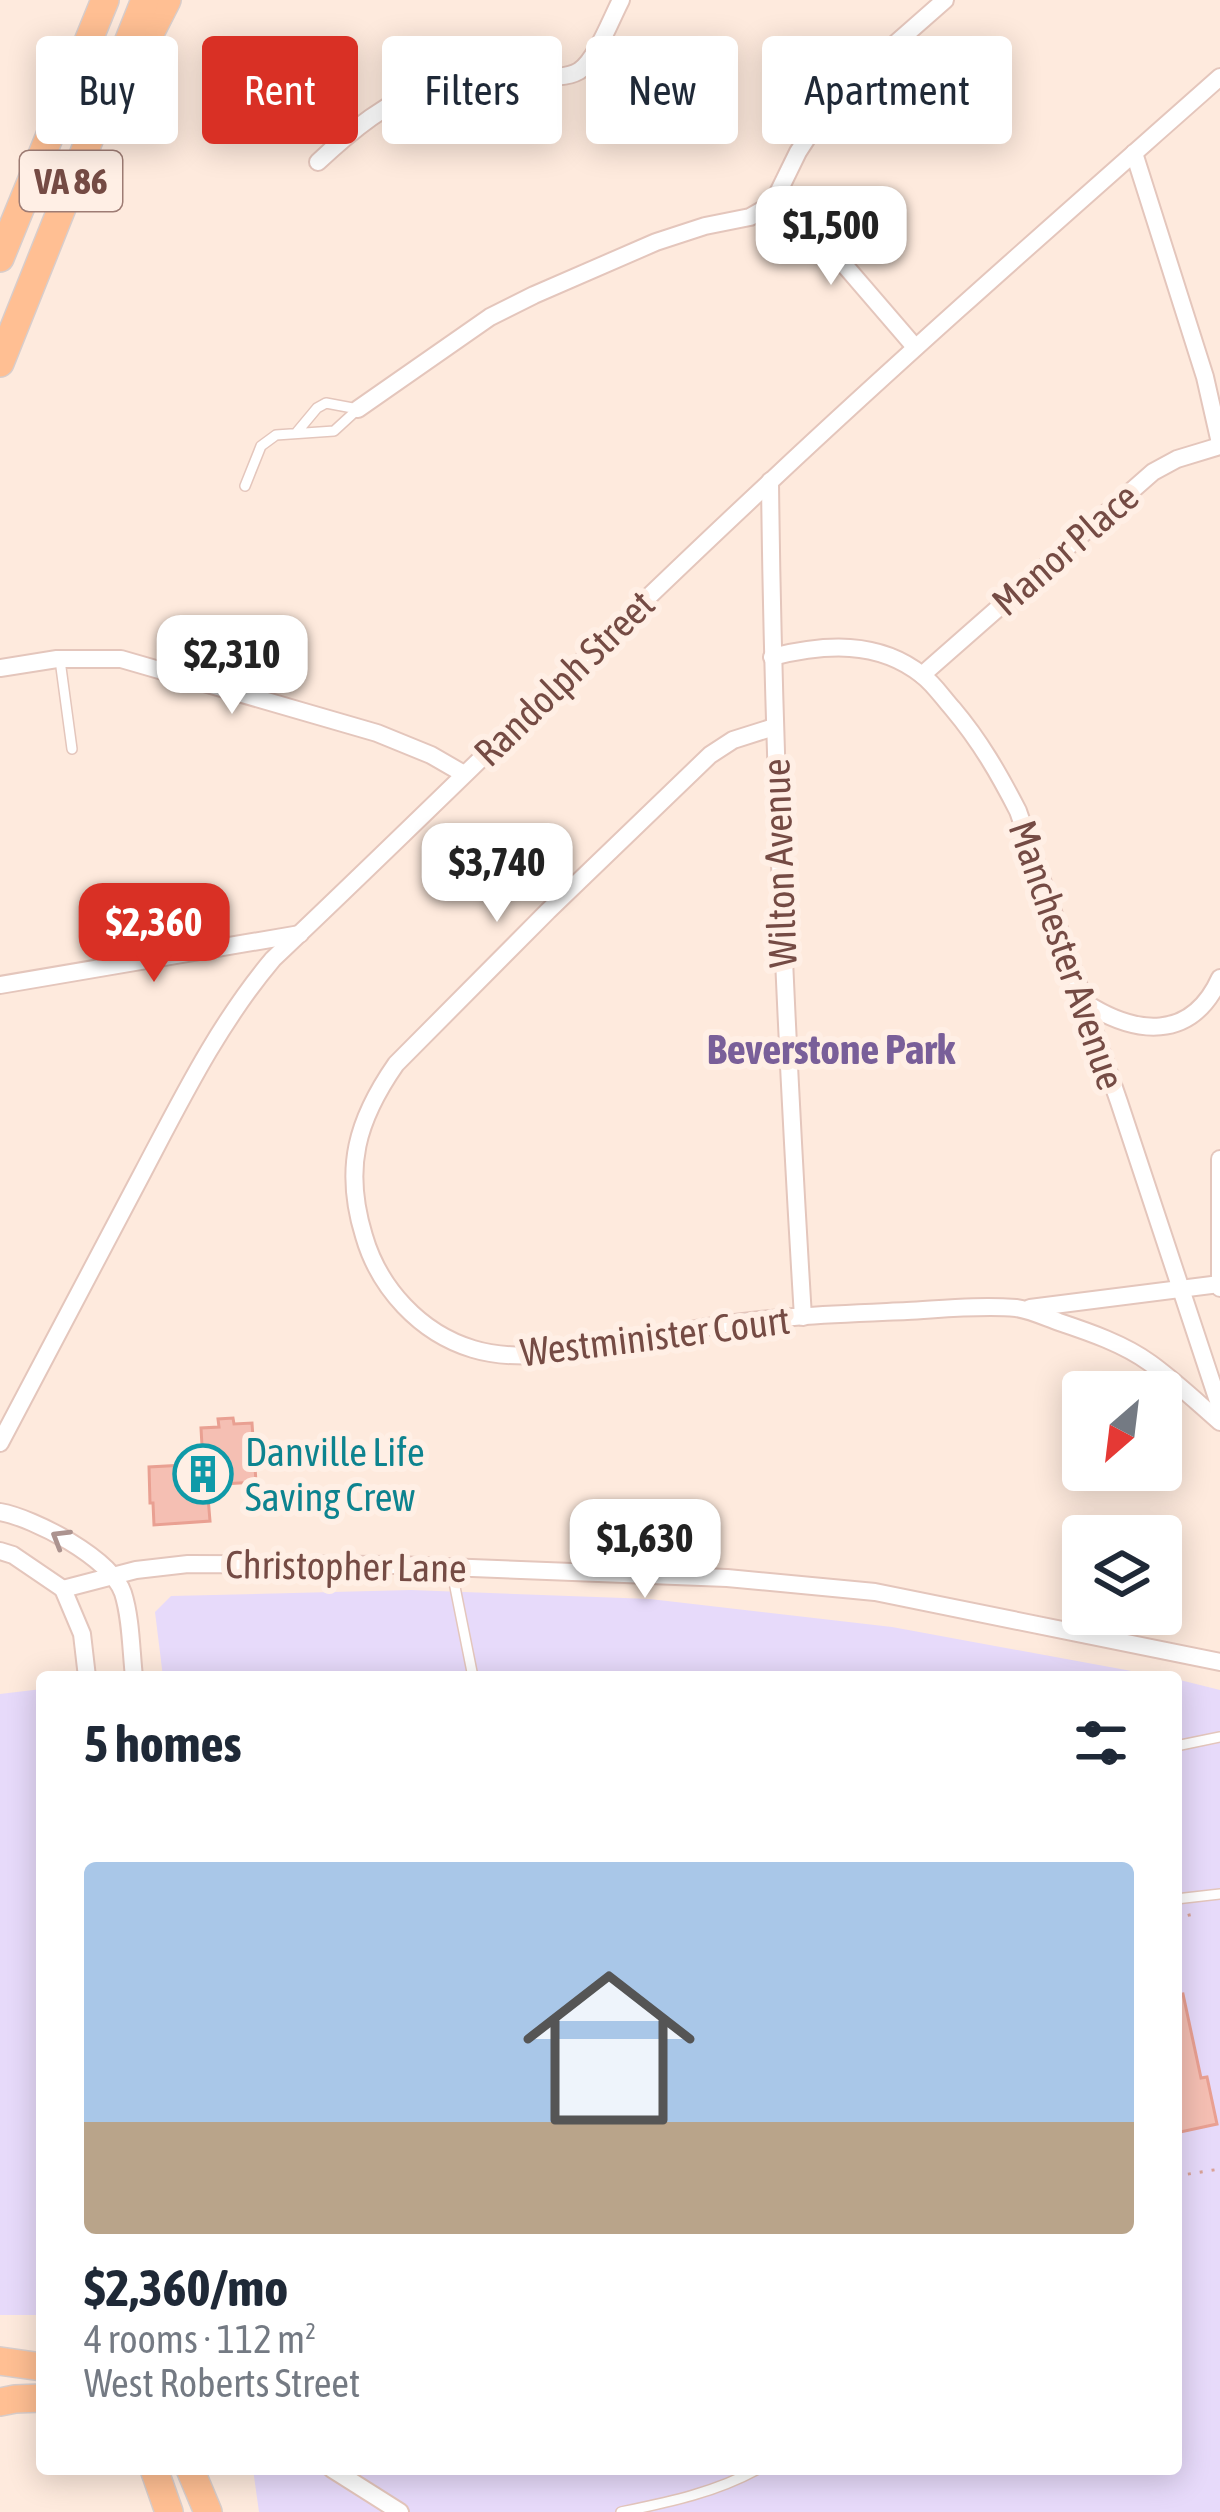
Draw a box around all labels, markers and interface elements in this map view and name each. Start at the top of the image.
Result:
chip: Buy [36,36,178,144]
chip: Rent [202,36,358,144]
chip: Filters [382,36,562,144]
chip: New [586,36,738,144]
chip: Apartment [762,36,1012,144]
road number: VA 86 [20,151,122,211]
pin: $1,500 [733,186,929,288]
text: $1,500 [783,203,879,247]
street label: Manor Place [983,474,1147,624]
street label: Randolph Street [465,582,663,774]
pin: $2,310 [134,615,330,717]
text: $2,310 [184,632,280,676]
street label: Wilton Avenue [753,758,805,968]
street label: Manchester Avenue [1000,815,1134,1095]
pin: $3,740 [399,823,595,925]
text: $3,740 [449,840,545,884]
pin: $2,360 [56,883,252,985]
text: $2,360 [106,900,202,944]
district label: Beverstone Park [707,1025,956,1073]
street label: Westminister Court [518,1298,792,1374]
north arrow [1062,1371,1182,1491]
map controls [1062,1371,1182,1635]
place label: Danville Life Saving Crew [245,1430,425,1519]
building icon: Danville Life Saving Crew [172,1443,234,1505]
pin: $1,630 [547,1499,743,1601]
button: layers [1062,1515,1182,1635]
text: $1,630 [597,1516,693,1560]
one-way arrow [51,1529,73,1552]
street label: Christopher Lane [225,1542,467,1590]
icon: filters [1068,1710,1134,1776]
text: 5 homes [84,1714,242,1773]
icon: home [501,1940,717,2156]
text: $2,360/mo [84,2258,288,2317]
text: 4 rooms · 112 m² [84,2317,316,2361]
text: West Roberts Street [84,2361,360,2405]

